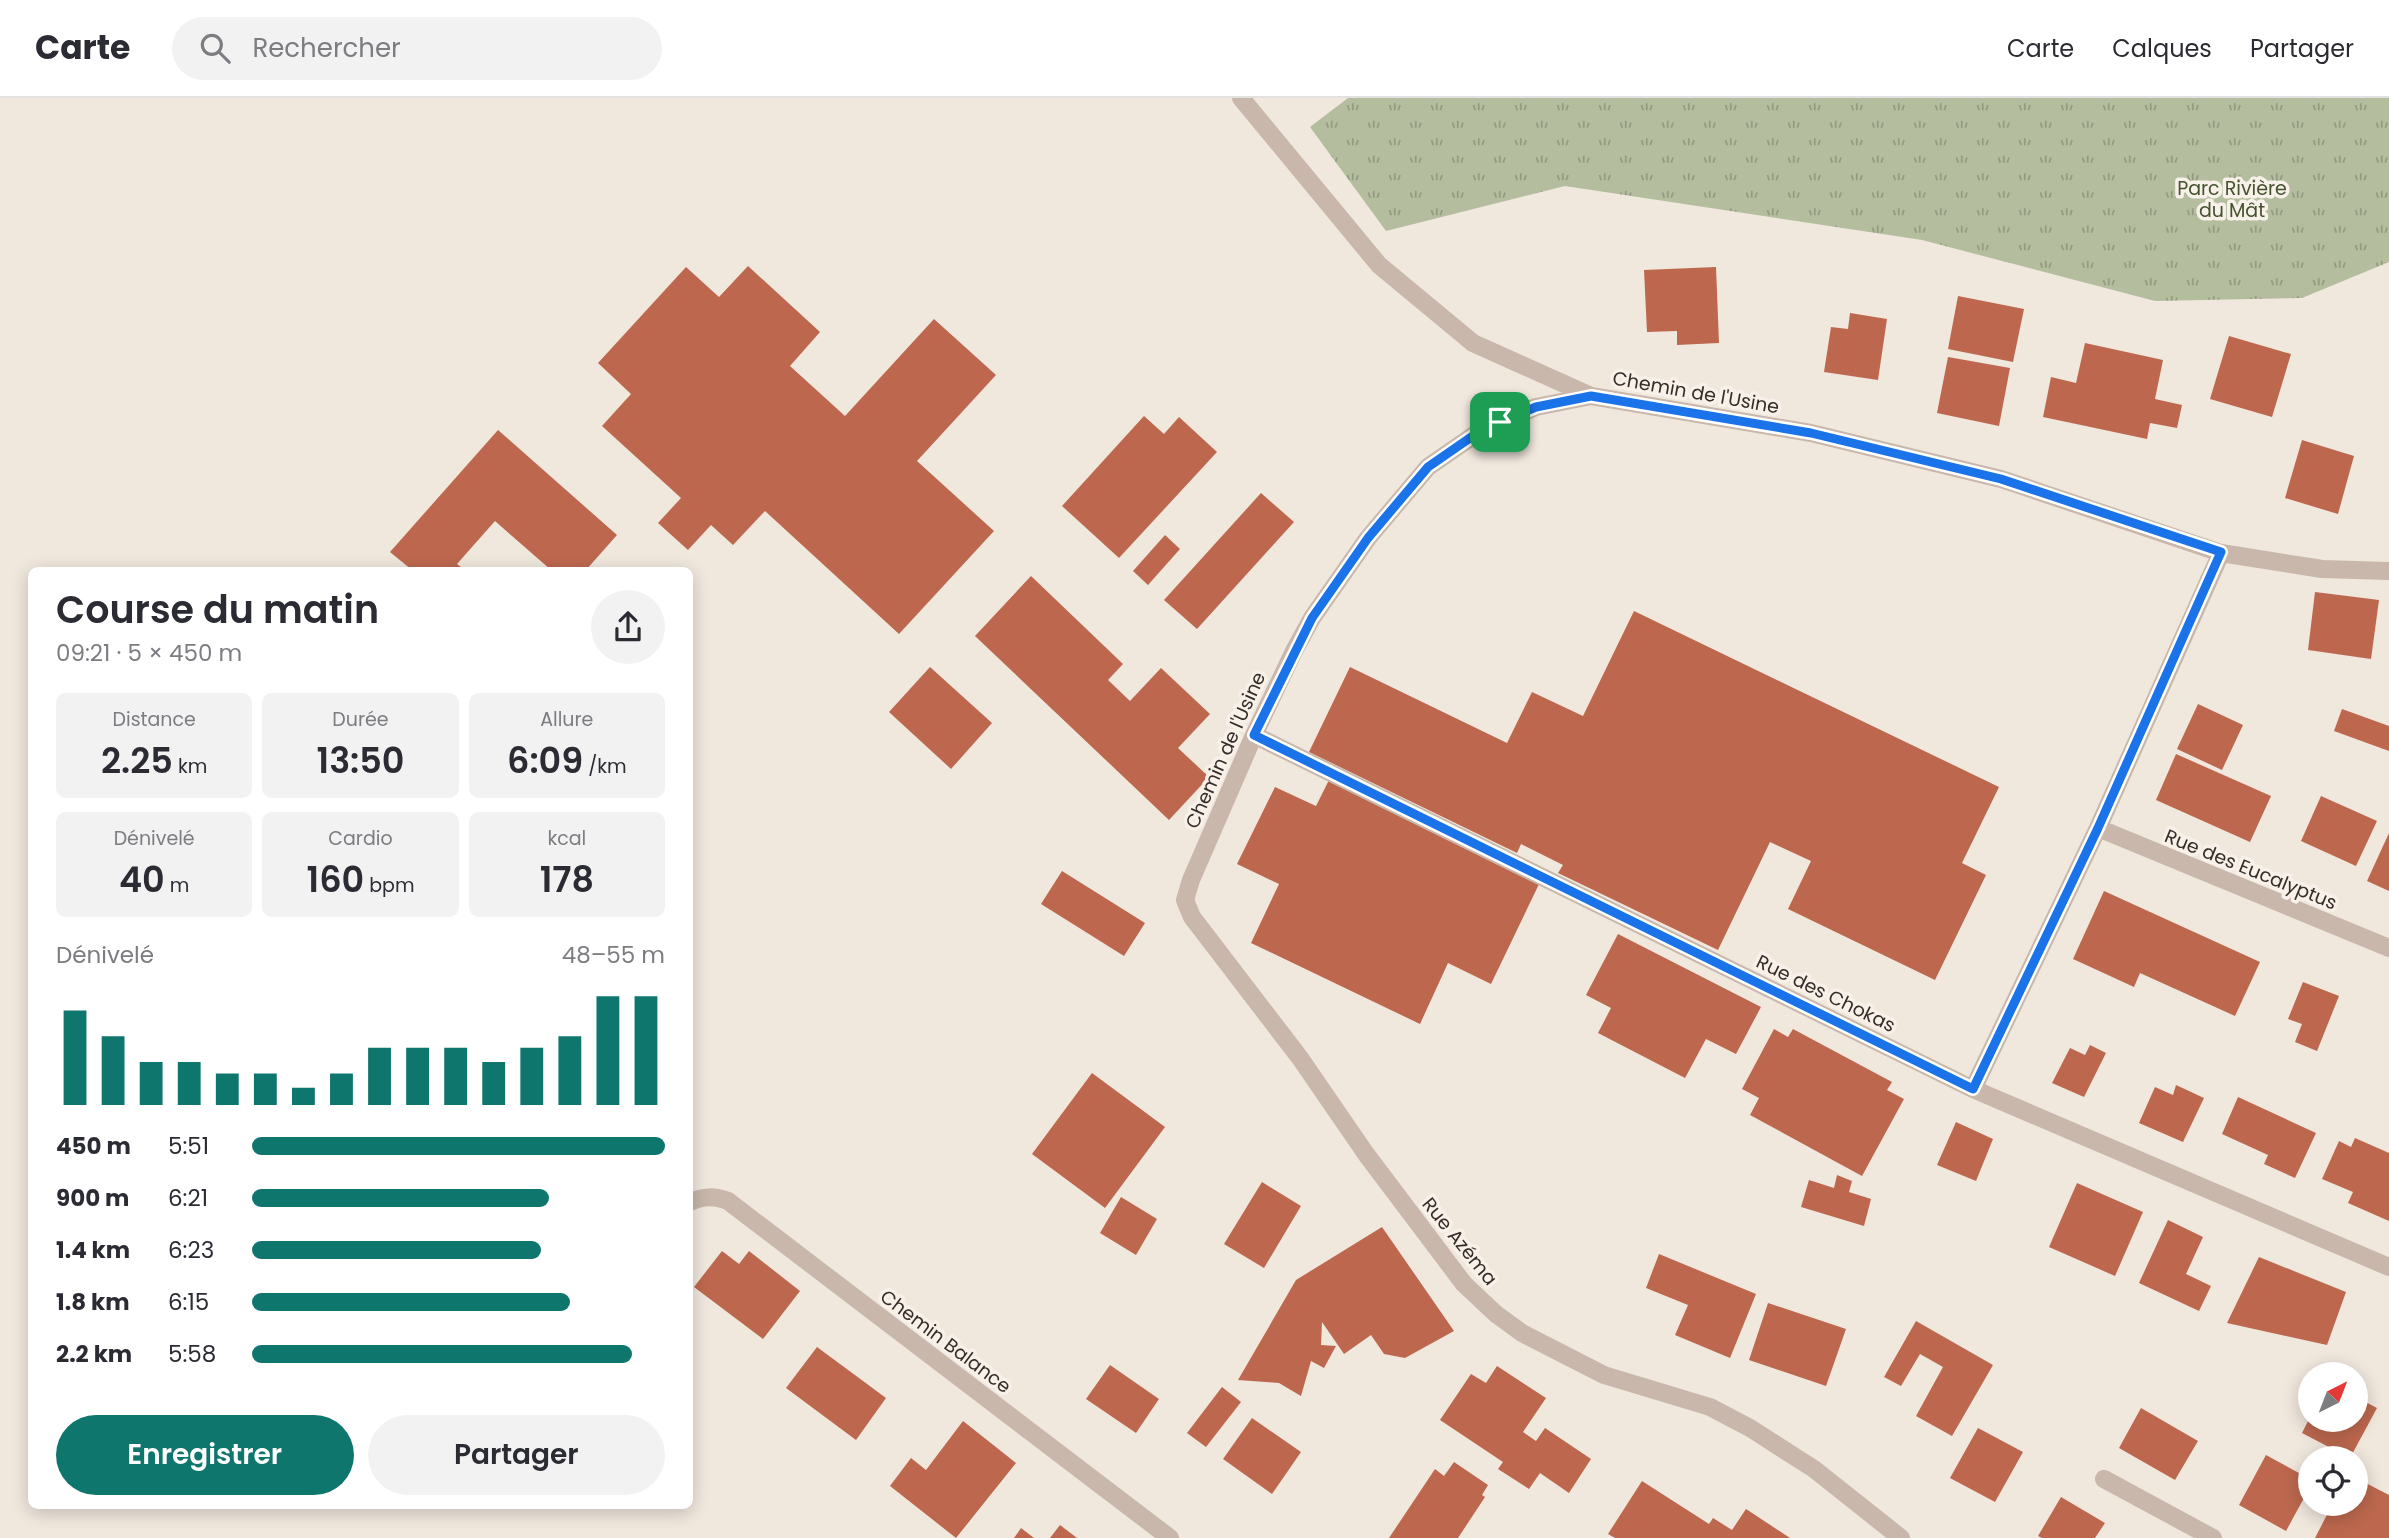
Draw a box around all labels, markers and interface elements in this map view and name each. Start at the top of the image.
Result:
search box [172,17,662,80]
text: Carte [35,24,130,71]
icon: search [196,29,234,67]
text: Rechercher [252,30,401,66]
text: Carte [2007,32,2074,65]
text: Calques [2112,32,2212,65]
text: Partager [2250,32,2354,65]
park label: Parc Rivière du Mât [2177,175,2287,224]
street label: Chemin de l'Usine [1610,365,1781,420]
pin [1470,392,1530,452]
icon: arrive [1481,403,1519,441]
text: Course du matin [56,583,379,636]
button: share [591,590,665,664]
text: 09:21 · 5 × 450 m [56,637,242,669]
street label: Chemin de l'Usine [1179,668,1272,833]
text: Distance [113,706,196,733]
text: Durée [332,706,389,733]
text: Allure [540,706,593,733]
text: 2.25 [101,736,173,785]
text: 13:50 [316,736,404,785]
text: 6:09 [507,736,583,785]
text: km [173,753,207,780]
text: /km [583,753,627,780]
street label: Rue des Eucalyptus [2161,823,2341,916]
text: Dénivelé [114,825,195,852]
text: Cardio [328,825,393,852]
text: kcal [547,825,586,852]
text: 40 [119,855,165,904]
text: 160 [306,855,364,904]
text: 178 [540,855,594,904]
text: m [165,872,189,899]
text: bpm [364,872,415,899]
text: Dénivelé [56,939,154,971]
text: 48–55 m [562,939,665,971]
street label: Rue des Chokas [1752,948,1900,1039]
text: 450 m [56,1130,131,1162]
text: 5:51 [168,1130,209,1162]
text: 900 m [56,1182,129,1214]
text: 6:21 [168,1182,208,1214]
street label: Rue Azéma [1416,1192,1504,1291]
text: 1.4 km [56,1234,130,1266]
text: 6:23 [168,1234,214,1266]
street label: Chemin Balance [875,1283,1017,1400]
text: 1.8 km [56,1286,130,1318]
text: 6:15 [168,1286,209,1318]
text: 2.2 km [56,1338,132,1370]
text: 5:58 [168,1338,216,1370]
north arrow [2298,1362,2368,1432]
map controls [2298,1362,2368,1516]
button: Enregistrer [56,1415,354,1495]
button: Partager [368,1415,665,1495]
button: locate [2298,1446,2368,1516]

